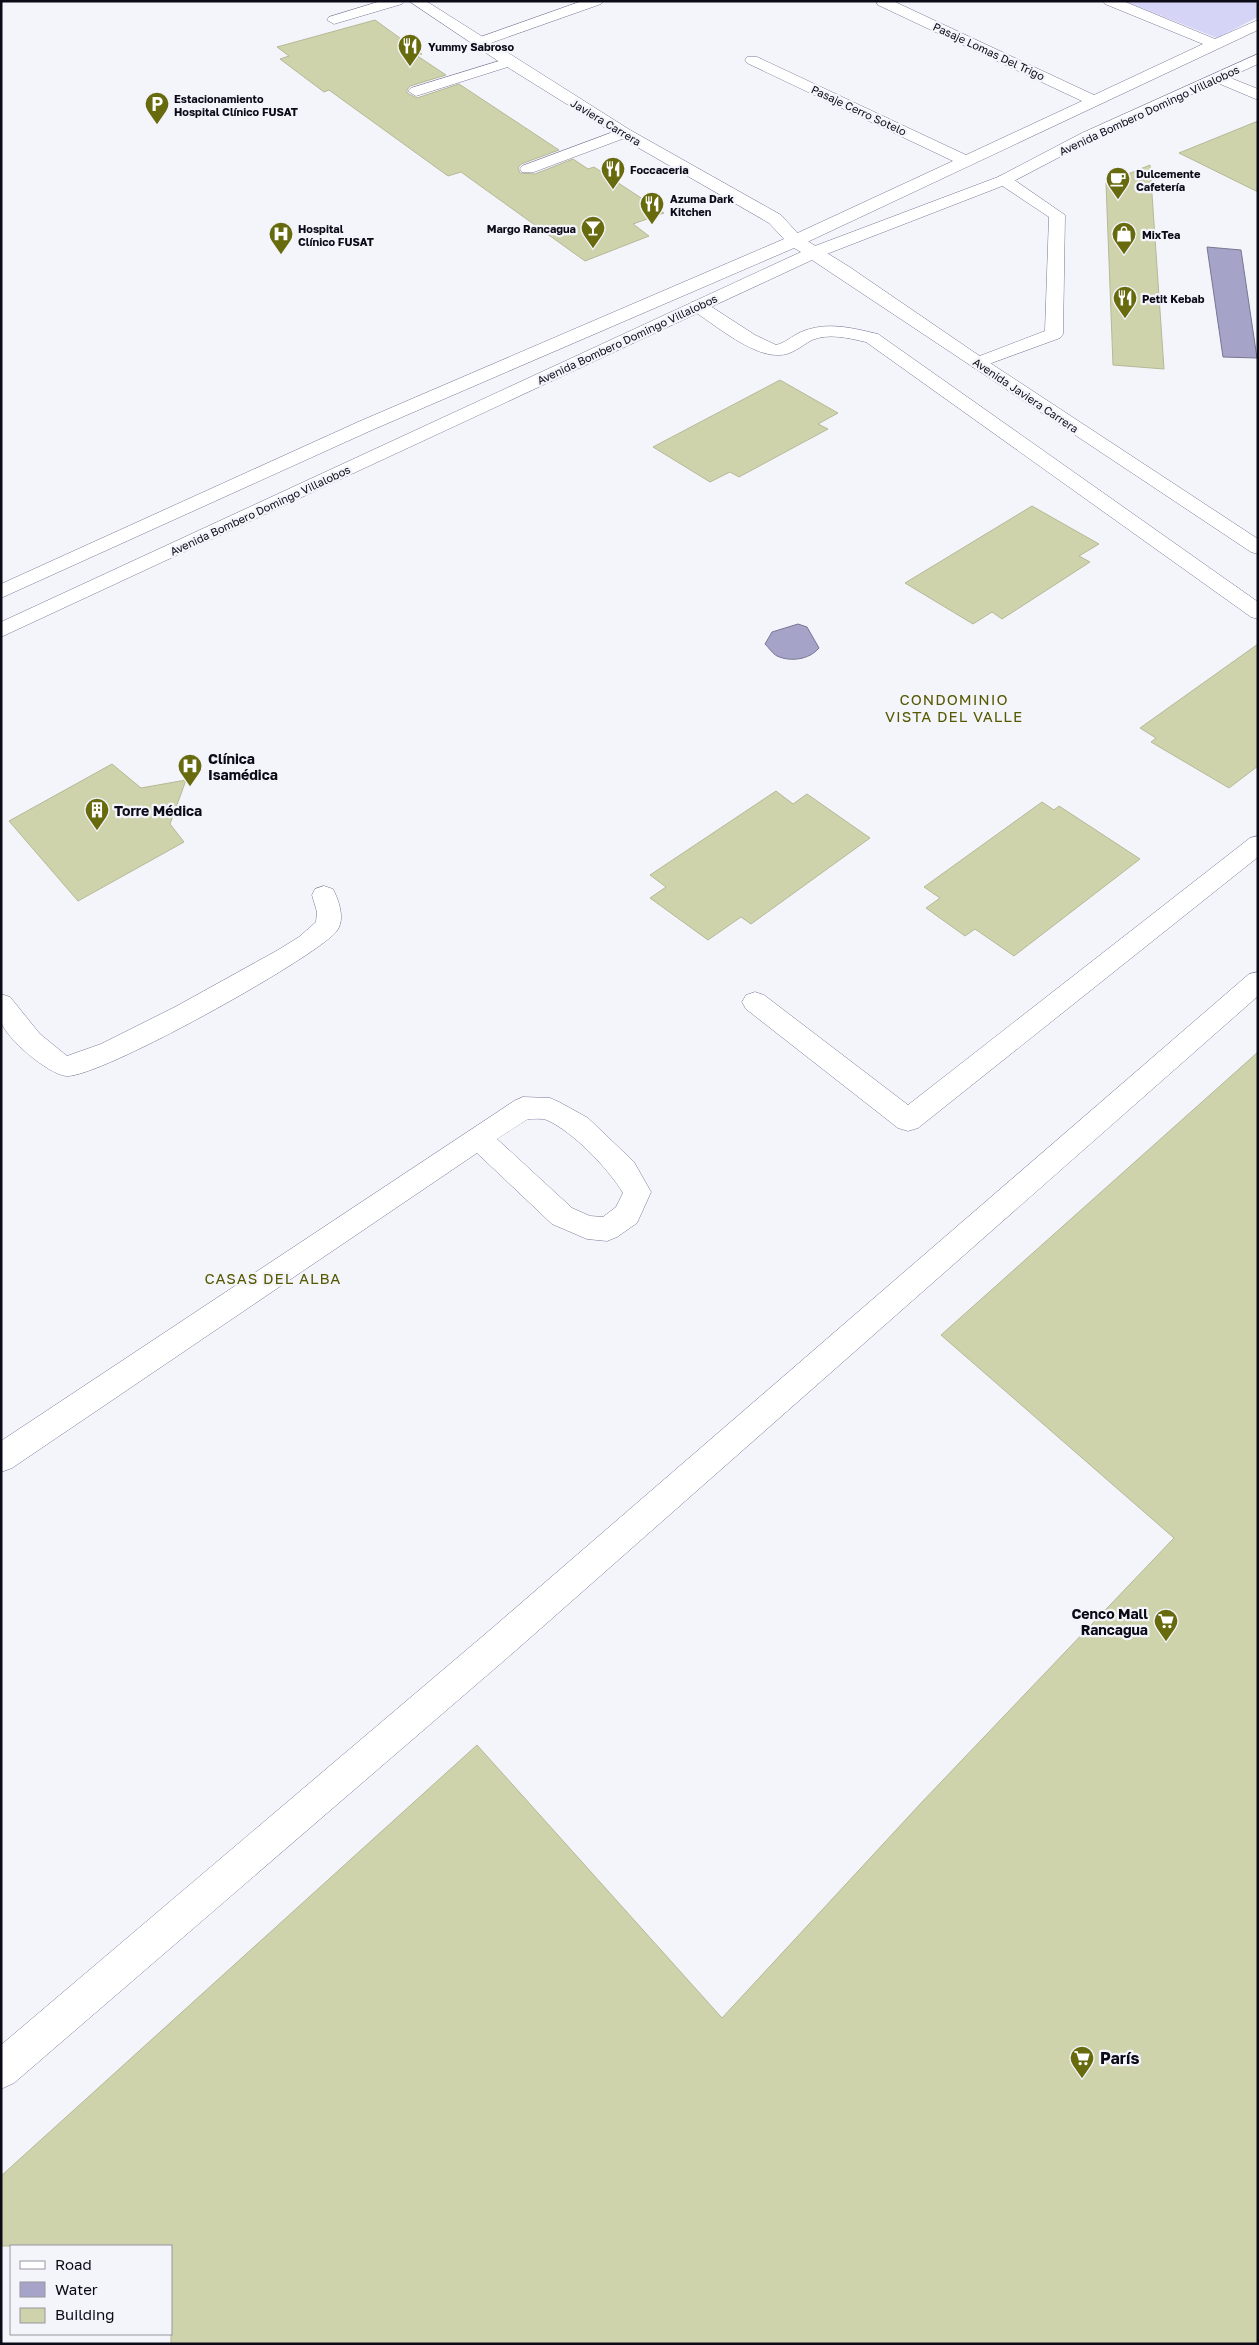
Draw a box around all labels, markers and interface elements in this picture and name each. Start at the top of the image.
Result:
street label: Pasaje Lomas Del Trigo [931,19,1047,83]
restaurant icon: Yummy Sabroso [397,33,423,67]
place label: Yummy Sabroso [428,40,515,53]
street label: Avenida Bombero Domingo Villalobos [1057,62,1241,158]
street label: Pasaje Cerro Sotelo [809,82,909,138]
parking icon: Estacionamiento Hospital Clínico FUSAT [144,91,170,125]
place label: Estacionamiento Hospital Clínico FUSAT [174,92,298,118]
street label: Javiera Carrera [568,96,644,148]
restaurant icon: Foccaceria [600,156,626,190]
place label: Foccaceria [630,163,689,176]
cafe icon: Dulcemente Cafetería [1105,166,1131,200]
place label: Dulcemente Cafetería [1136,167,1201,193]
restaurant icon: Azuma Dark Kitchen [639,191,665,225]
place label: Azuma Dark Kitchen [670,192,734,218]
bar icon: Margo Rancagua [580,215,606,249]
hospital icon: Hospital Clínico FUSAT [268,221,294,255]
shop icon: MixTea [1111,221,1137,255]
place label: Hospital Clínico FUSAT [298,222,374,248]
place label: Margo Rancagua [487,222,576,235]
place label: MixTea [1142,228,1180,241]
restaurant icon: Petit Kebab [1112,285,1138,319]
street label: Avenida Bombero Domingo Villalobos [535,291,719,387]
place label: Petit Kebab [1142,292,1205,305]
street label: Avenida Javiera Carrera [971,355,1081,435]
street label: Avenida Bombero Domingo Villalobos [168,462,352,558]
district label: CONDOMINIO VISTA DEL VALLE [885,690,1023,725]
place label: Clínica Isamédica [208,750,278,783]
hospital icon: Clínica Isamédica [177,753,203,787]
building icon: Torre Médica [84,797,110,831]
place label: Torre Médica [114,802,202,819]
district label: CASAS DEL ALBA [205,1269,341,1287]
place label: Cenco Mall Rancagua [1071,1605,1148,1638]
supermarket icon: Cenco Mall Rancagua [1153,1608,1179,1642]
supermarket icon: París [1069,2045,1095,2079]
place label: París [1100,2048,1139,2068]
legend [10,2245,172,2335]
text: Road [55,2255,92,2273]
text: Water [55,2280,98,2298]
text: Building [55,2305,115,2323]

